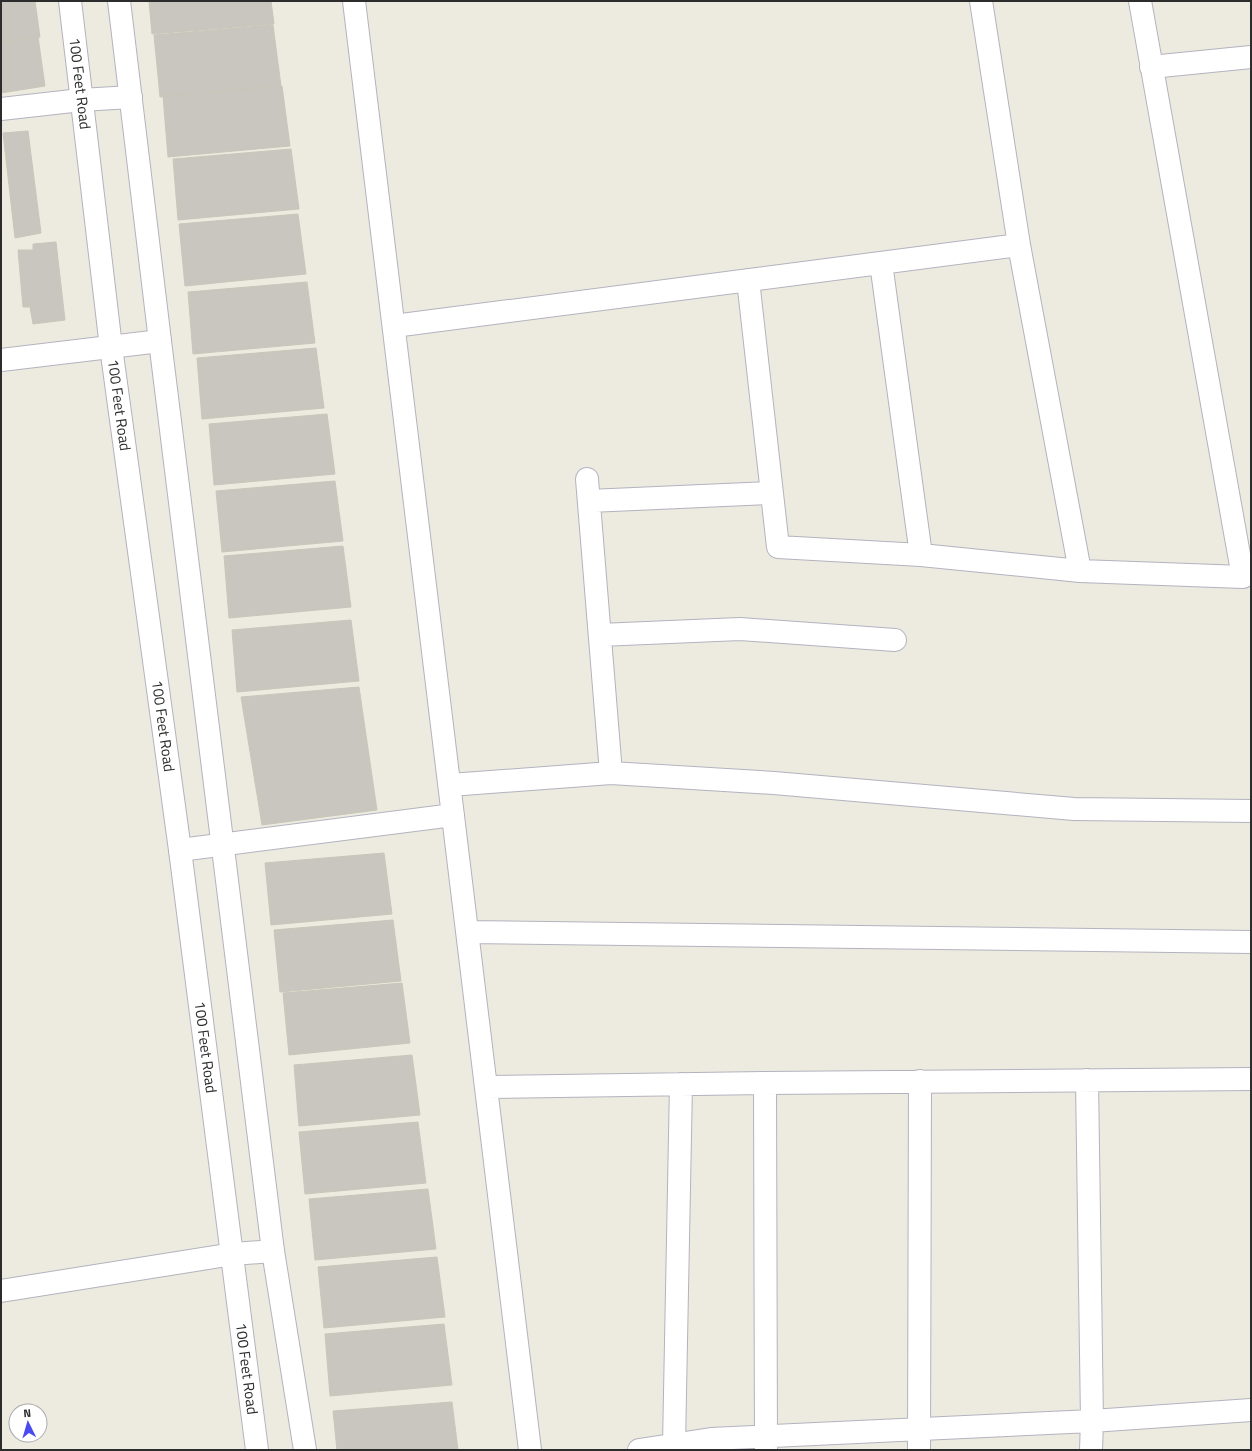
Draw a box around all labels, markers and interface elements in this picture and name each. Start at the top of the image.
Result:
street label: 100 Feet Road [63,36,97,131]
street label: 100 Feet Road [102,358,137,452]
street label: 100 Feet Road [146,679,181,773]
street label: 100 Feet Road [189,1000,223,1094]
street label: 100 Feet Road [230,1321,264,1416]
north arrow [8,1403,48,1443]
text: N [23,1405,32,1421]

